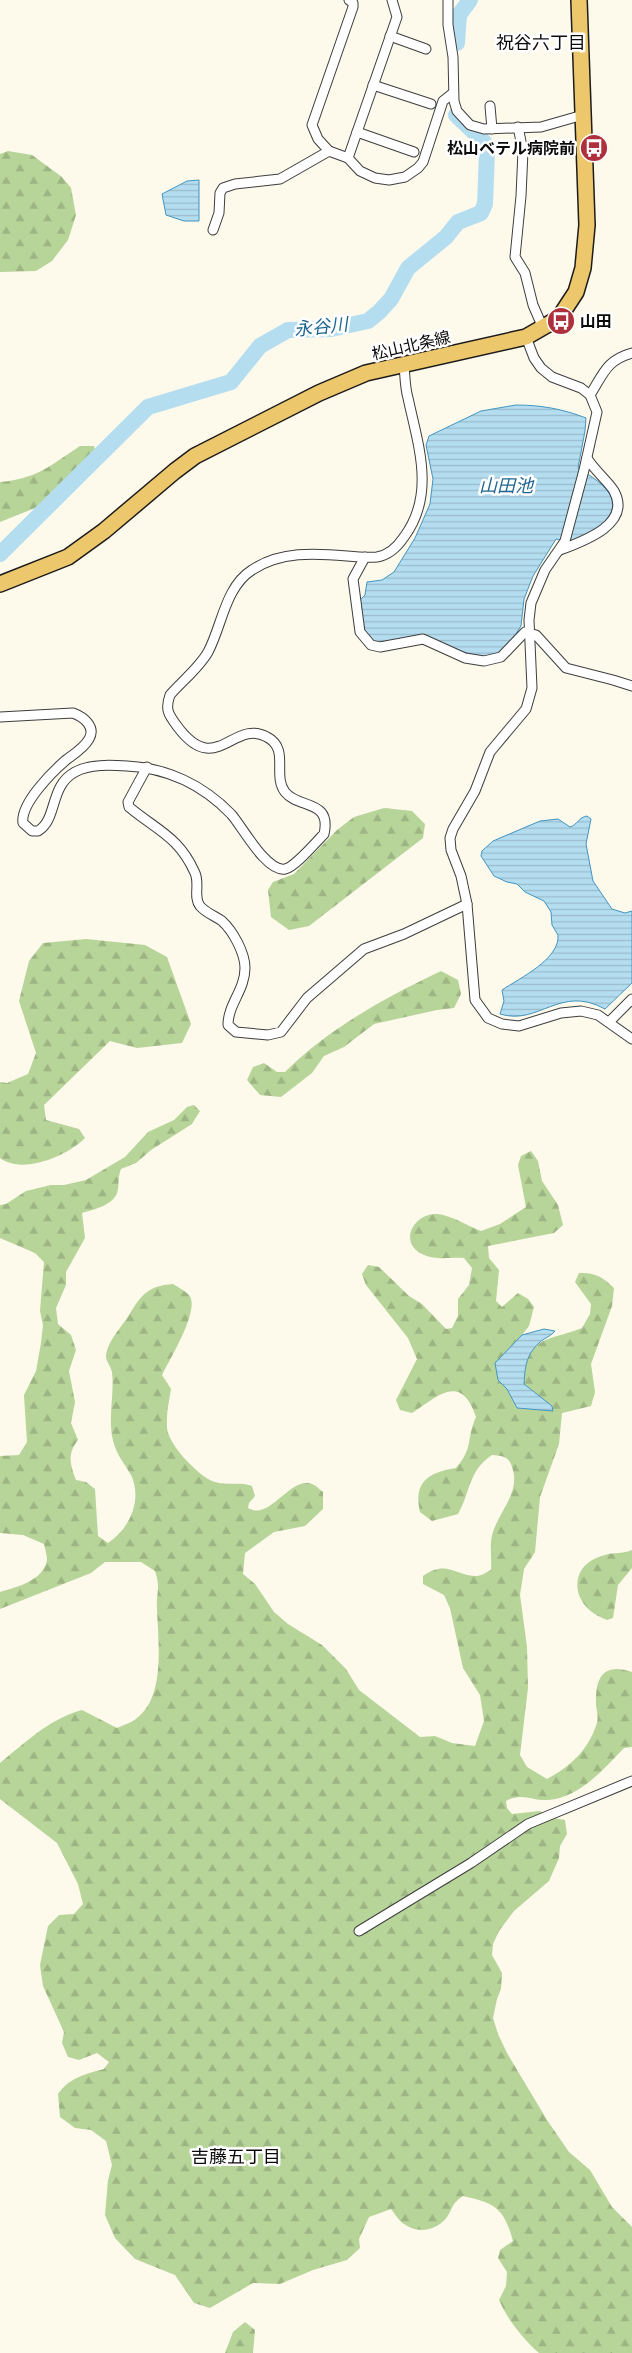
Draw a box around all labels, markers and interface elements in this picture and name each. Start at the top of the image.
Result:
district label: 祝谷六丁目 [496,30,586,57]
bus stop icon: 松山ベテル病院前 [579,133,609,163]
place label: 松山ベテル病院前 [447,137,575,161]
bus stop icon: 山田 [546,306,576,336]
place label: 山田 [580,310,612,334]
water label: 永谷川 [293,311,351,344]
street label: 松山北条線 [370,325,453,367]
water label: 山田池 [479,473,535,500]
district label: 吉藤五丁目 [191,2144,281,2171]

